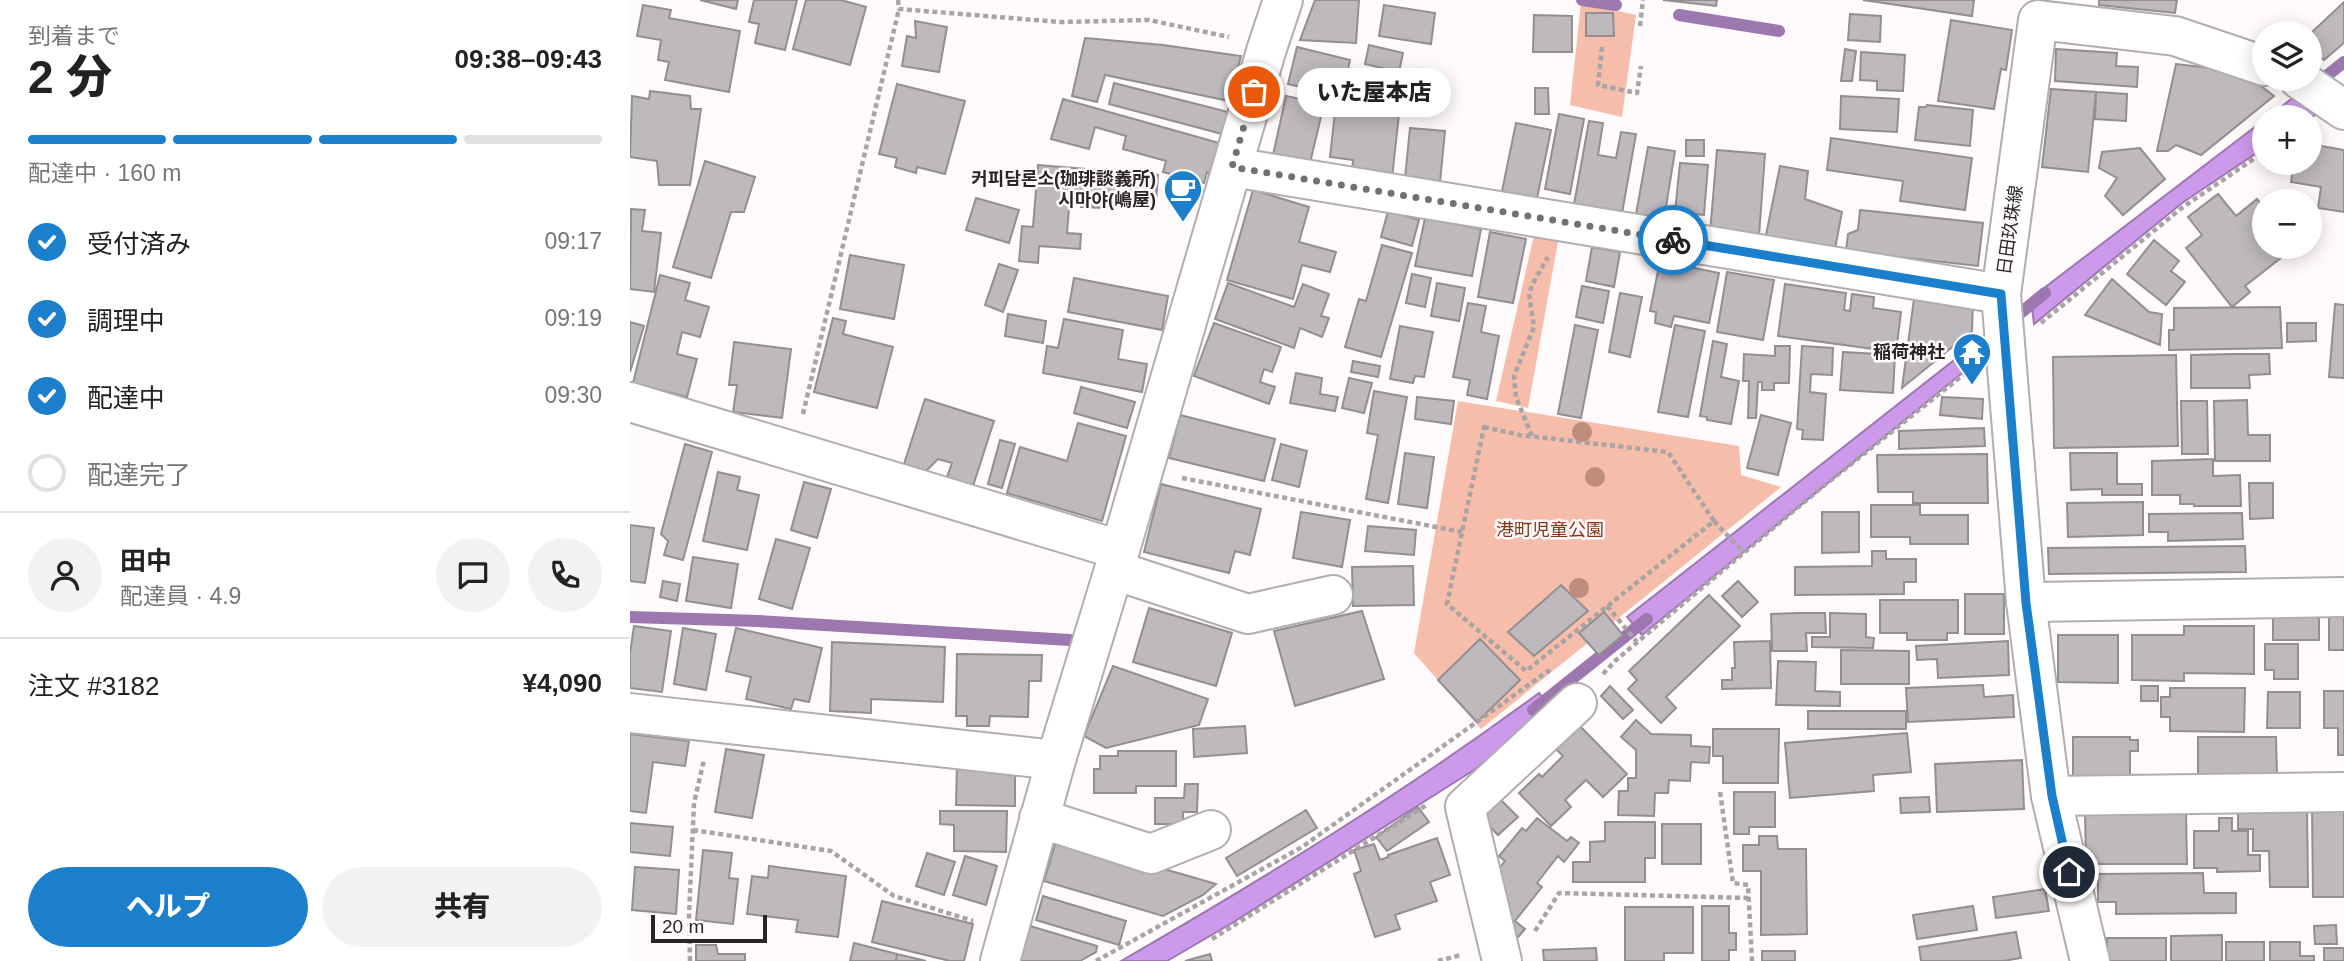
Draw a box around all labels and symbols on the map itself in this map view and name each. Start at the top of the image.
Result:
pin [1224,62,1284,122]
callout: いた屋本店 [1296,68,1450,116]
cafe icon: 커피담론소(珈琲談義所) 시마야(嶋屋) [1162,168,1204,223]
place label: 커피담론소(珈琲談義所) 시마야(嶋屋) [971,169,1156,210]
street label: 日田玖珠線 [1994,184,2026,276]
courier [1638,205,1708,275]
temple icon: 稲荷神社 [1951,331,1993,386]
place label: 稲荷神社 [1873,342,1945,362]
park label: 港町児童公園 [1496,520,1604,540]
pin [2039,842,2099,902]
scale bar [651,912,766,944]

